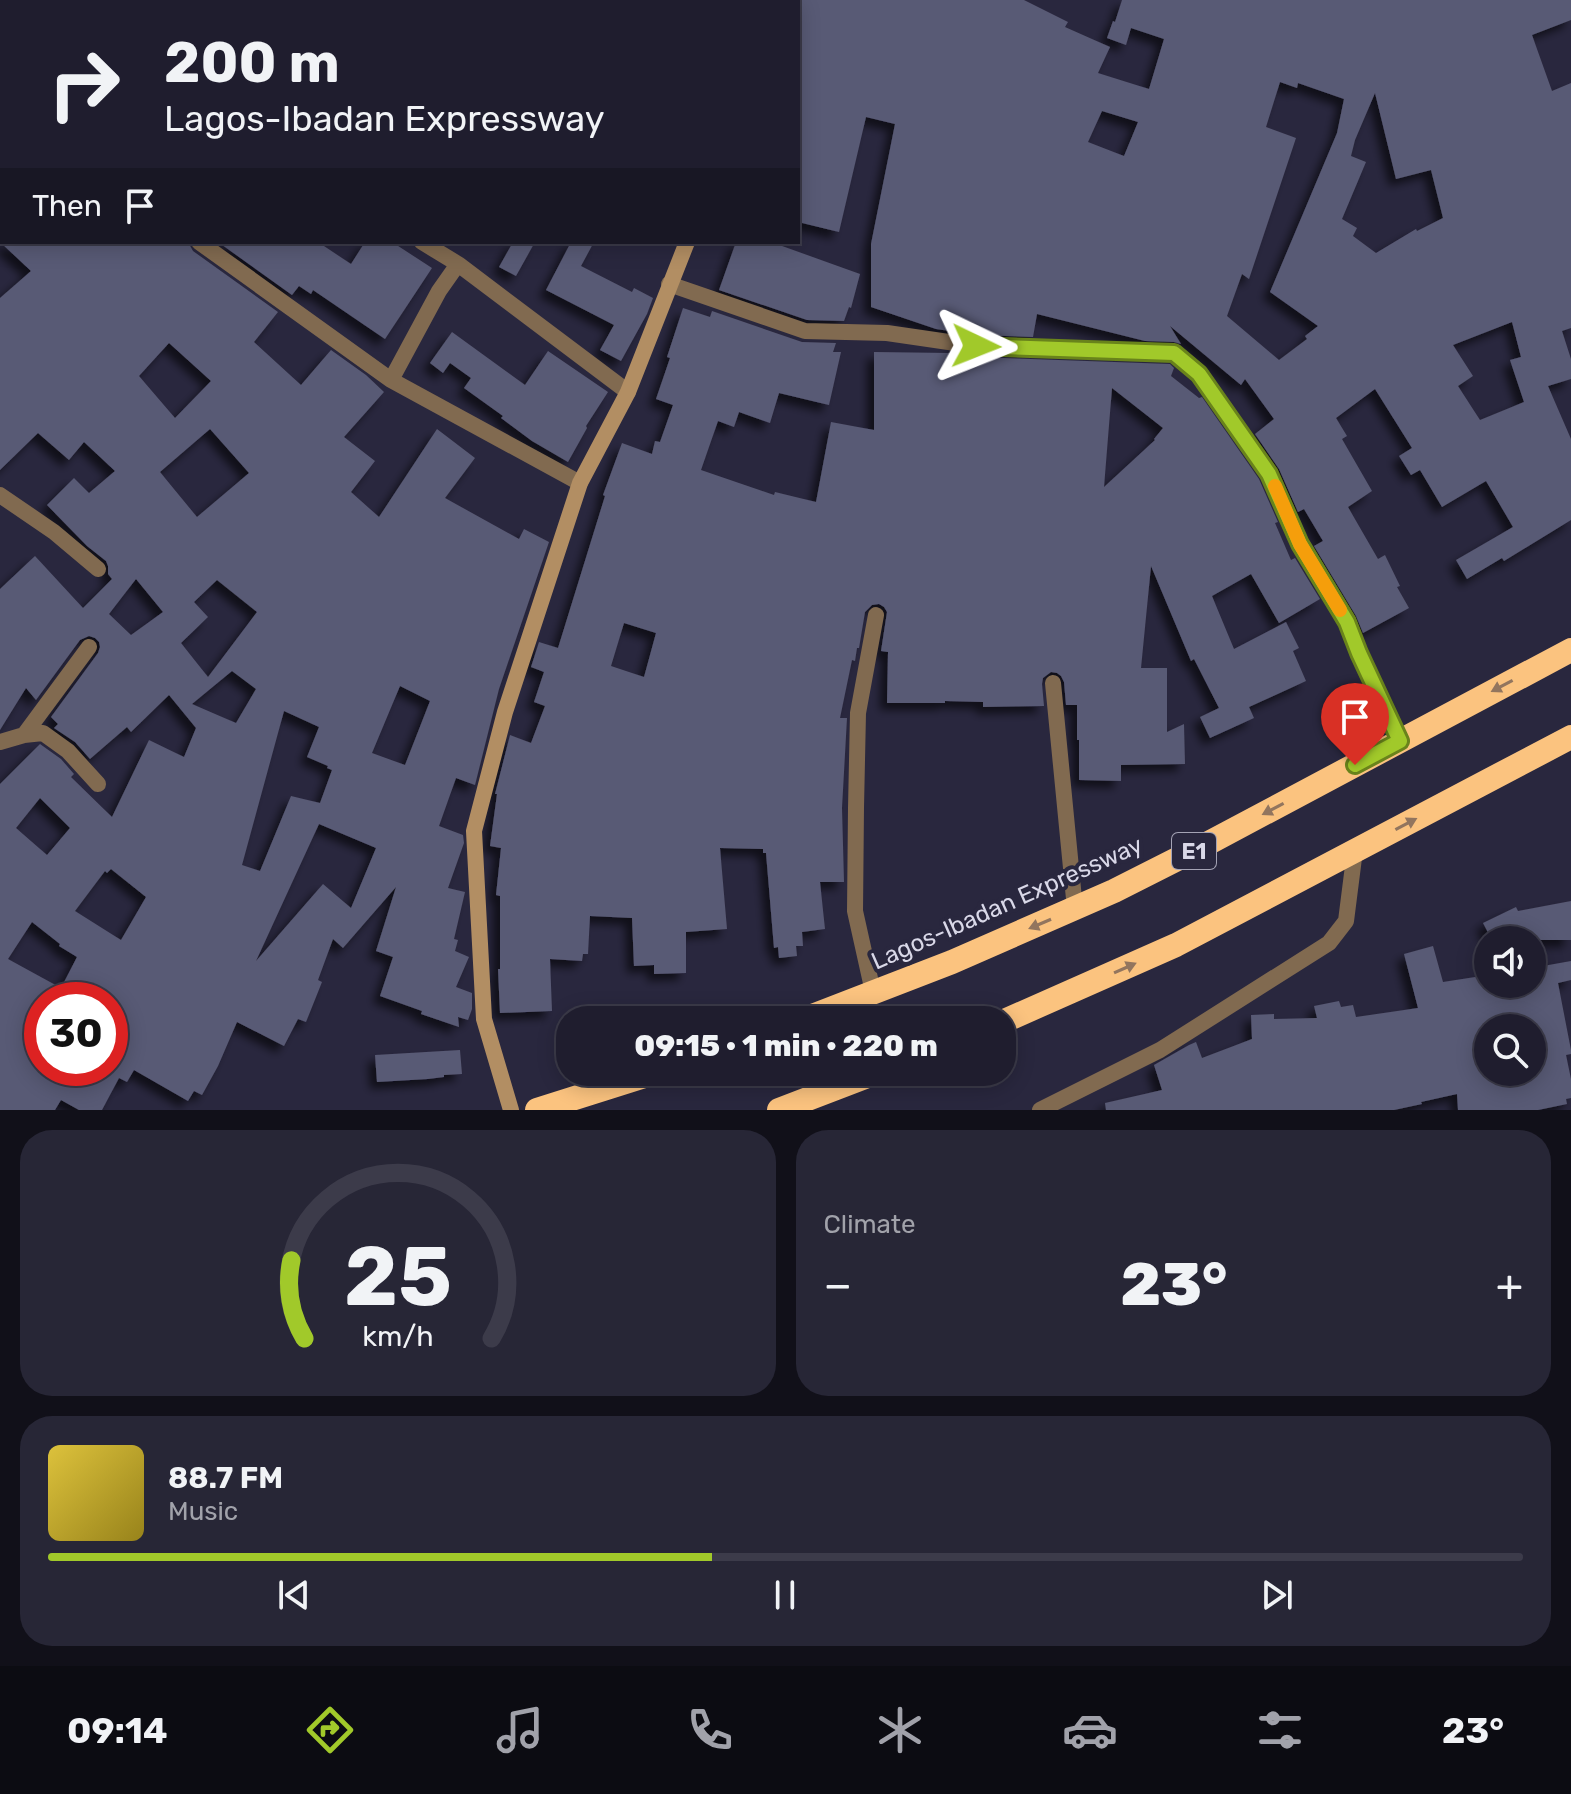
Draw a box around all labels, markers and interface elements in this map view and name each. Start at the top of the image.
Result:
text: 200 m [164,30,340,96]
icon: right [32,32,136,136]
text: Lagos-Ibadan Expressway [164,97,605,140]
icon: arrive [118,184,162,228]
text: Then [32,188,102,224]
position arrow [934,304,1018,388]
one-way arrow [1491,679,1513,693]
pin [1321,683,1389,765]
icon: arrive [1333,695,1377,739]
one-way arrow [1261,802,1284,815]
one-way arrow [1394,817,1417,830]
street label: Lagos-Ibadan Expressway [867,830,1147,976]
road number: E1 [1172,833,1216,869]
one-way arrow [1028,917,1052,931]
map controls [1474,926,1546,1086]
button: sound [1474,926,1546,998]
one-way arrow [1113,961,1136,975]
speed limit sign: 30 [24,982,128,1086]
button: search [1474,1014,1546,1086]
text: 09:15 · 1 min · 220 m [634,1028,938,1064]
text: Climate [824,1209,916,1240]
text: 25 [344,1227,452,1326]
text: 23° [1120,1249,1227,1320]
text: − [824,1259,852,1311]
text: + [1496,1259,1523,1311]
text: km/h [362,1319,433,1353]
text: 88.7 FM [168,1460,283,1496]
text: Music [168,1496,238,1527]
icon: previous [272,1573,316,1617]
icon: pause [763,1573,807,1617]
icon: next [1255,1573,1299,1617]
icon: directions [302,1702,358,1758]
icon: music [492,1702,548,1758]
icon: phone [682,1702,738,1758]
icon: climate [872,1702,928,1758]
icon: car [1062,1702,1118,1758]
icon: filters [1252,1702,1308,1758]
text: 09:14 [67,1709,168,1752]
text: 23° [1442,1709,1504,1752]

